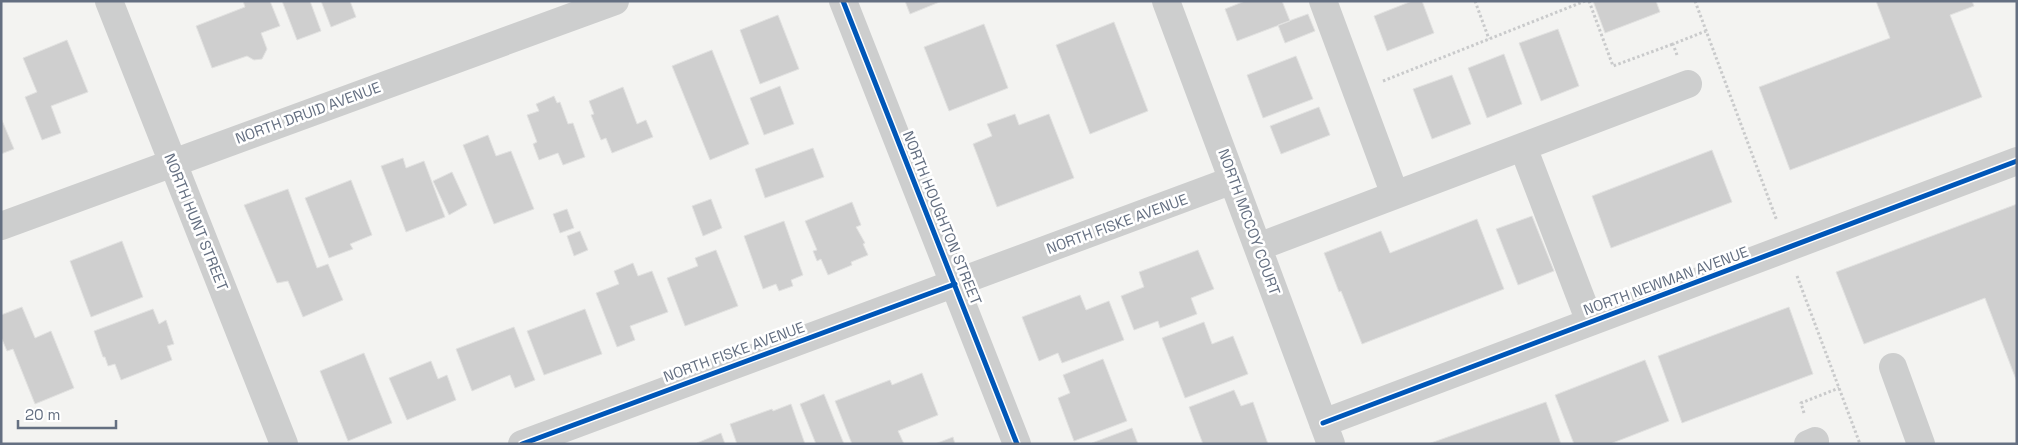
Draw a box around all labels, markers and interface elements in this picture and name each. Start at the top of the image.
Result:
street label: NORTH DRUID AVENUE [233,77,383,148]
street label: NORTH HOUGHTON STREET [899,128,986,308]
street label: NORTH MCCOY COURT [1214,146,1285,298]
street label: NORTH HUNT STREET [160,150,233,294]
street label: NORTH FISKE AVENUE [1044,189,1190,258]
street label: NORTH NEWMAN AVENUE [1581,242,1751,319]
street label: NORTH FISKE AVENUE [661,317,807,386]
scale bar [18,398,115,430]
text: 20 m [25,405,60,424]

